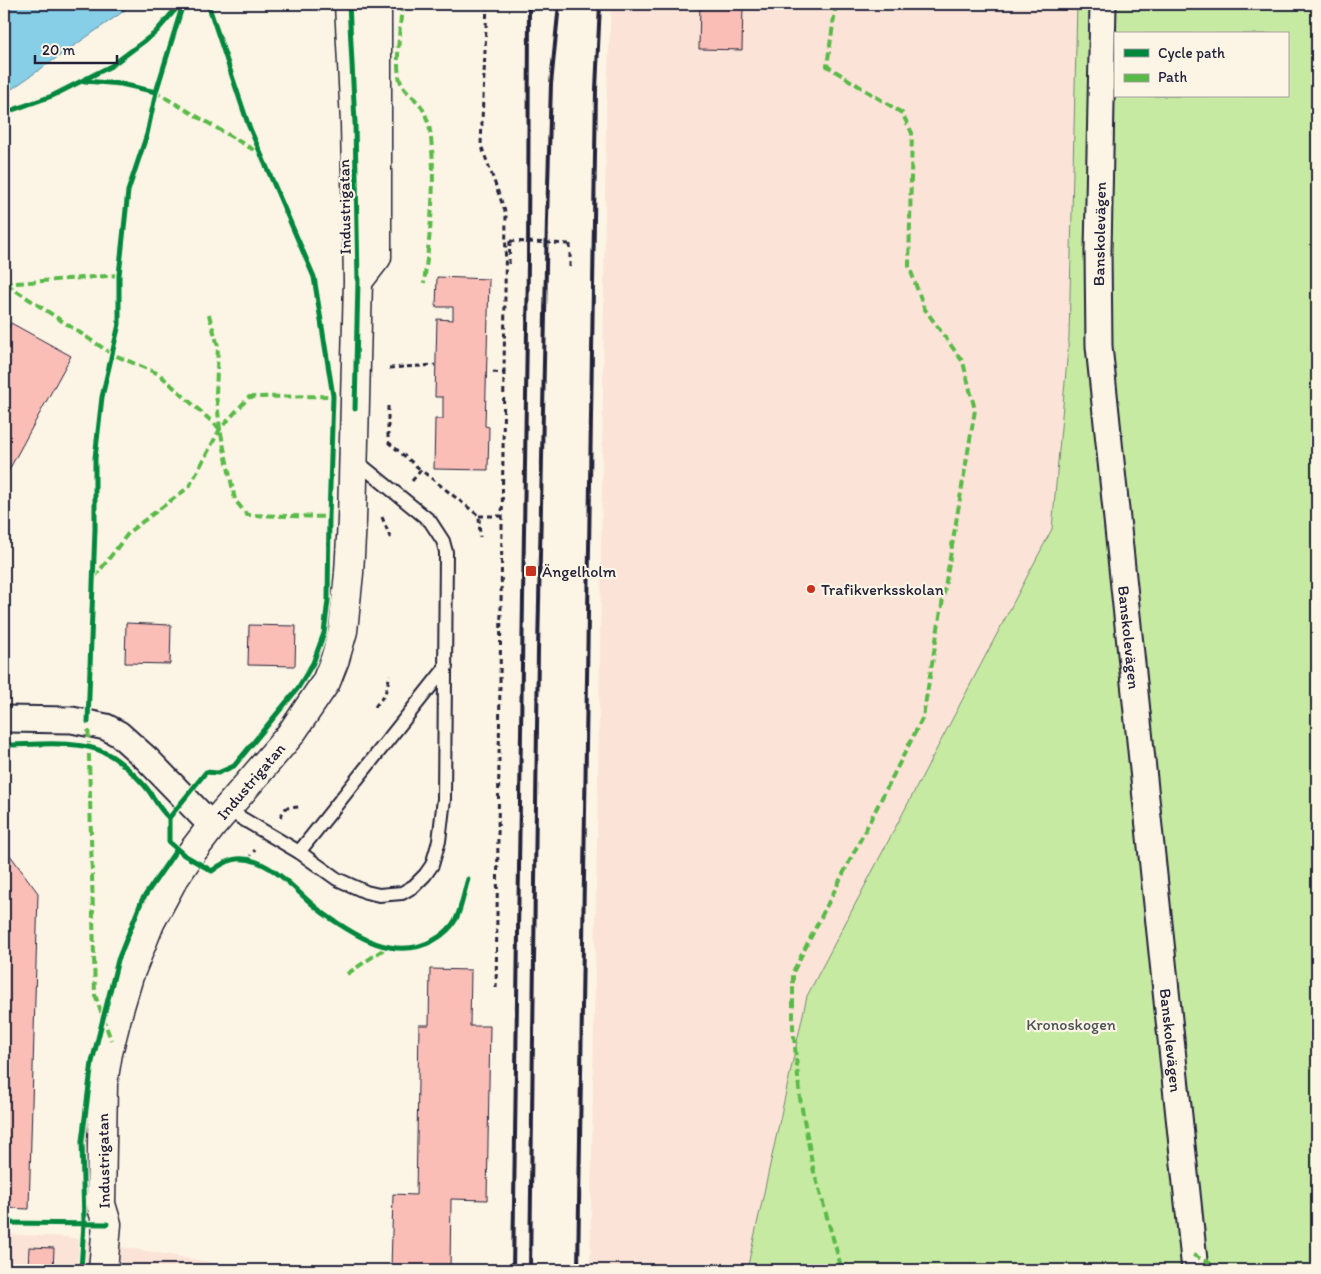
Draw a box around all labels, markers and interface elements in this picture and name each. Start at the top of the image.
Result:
scale bar [35,32,118,64]
legend [1114,32,1288,98]
text: 20 m [42,41,76,59]
text: Cycle path [1158,44,1225,62]
text: Path [1158,68,1187,86]
street label: Industrigatan [334,159,355,255]
street label: Banskolevägen [1089,182,1110,286]
place label: Ängelholm [542,562,617,581]
marker: Ängelholm [524,564,538,578]
place label: Trafikverksskolan [821,580,944,599]
marker: Trafikverksskolan [805,583,817,595]
street label: Banskolevägen [1114,585,1144,690]
street label: Industrigatan [213,739,289,824]
street label: Banskolevägen [1156,987,1185,1093]
park label: Kronoskogen [1026,1015,1116,1034]
street label: Industrigatan [93,1113,114,1209]

